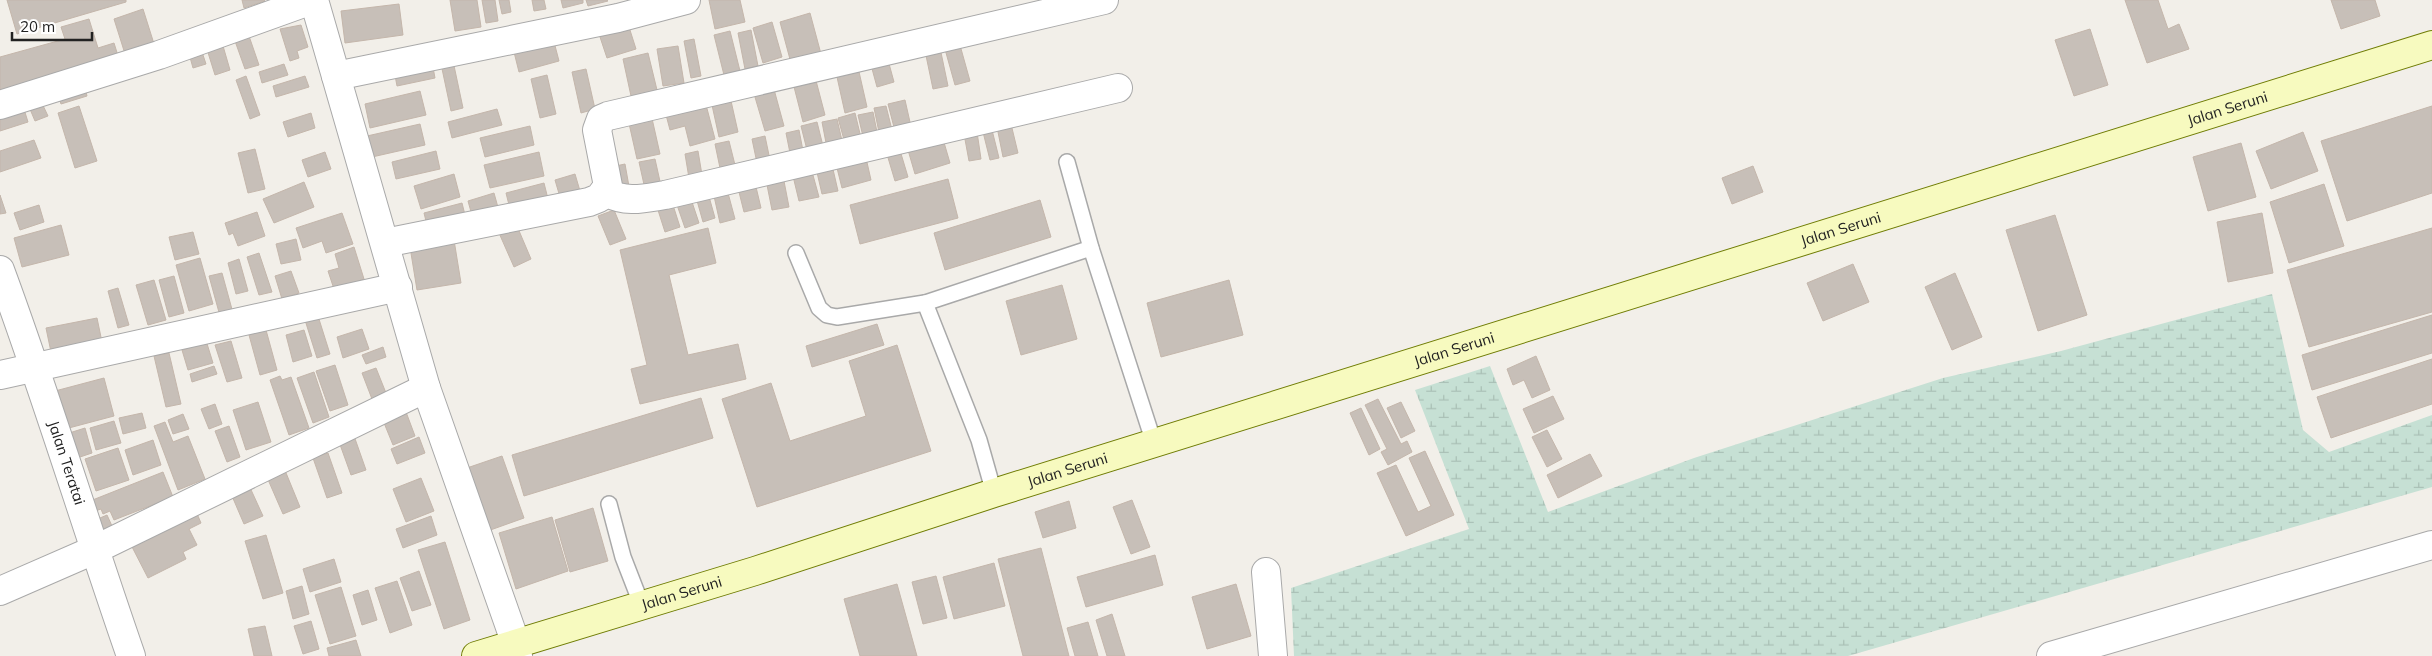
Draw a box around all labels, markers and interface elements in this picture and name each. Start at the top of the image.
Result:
scale bar [12,10,92,42]
text: 20 m [20,17,55,36]
street label: Jalan Seruni [2185,87,2270,130]
street label: Jalan Seruni [1798,207,1883,250]
street label: Jalan Seruni [1411,328,1497,371]
street label: Jalan Teratai [44,418,90,507]
street label: Jalan Seruni [1025,448,1110,491]
street label: Jalan Seruni [639,572,724,614]

